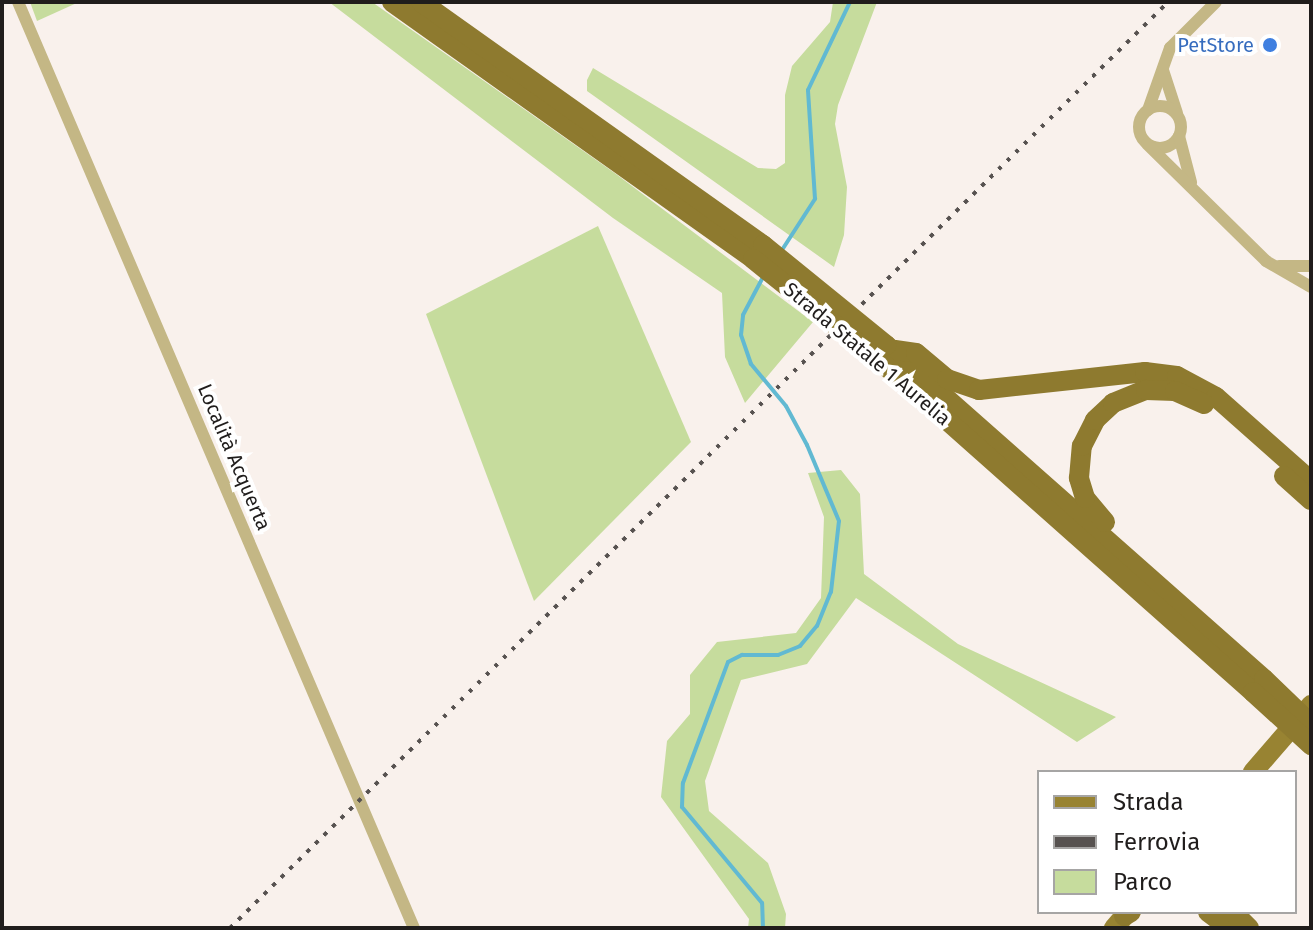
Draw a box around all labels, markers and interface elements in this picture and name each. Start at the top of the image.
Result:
place label: PetStore [1177,33,1254,57]
marker: PetStore [1261,36,1279,54]
street label: Strada Statale 1 Aurelia [779,277,955,431]
street label: Località Acquerta [192,380,276,534]
legend [1037,770,1297,914]
text: Strada [1113,788,1184,816]
text: Ferrovia [1113,828,1200,856]
text: Parco [1113,868,1172,896]

